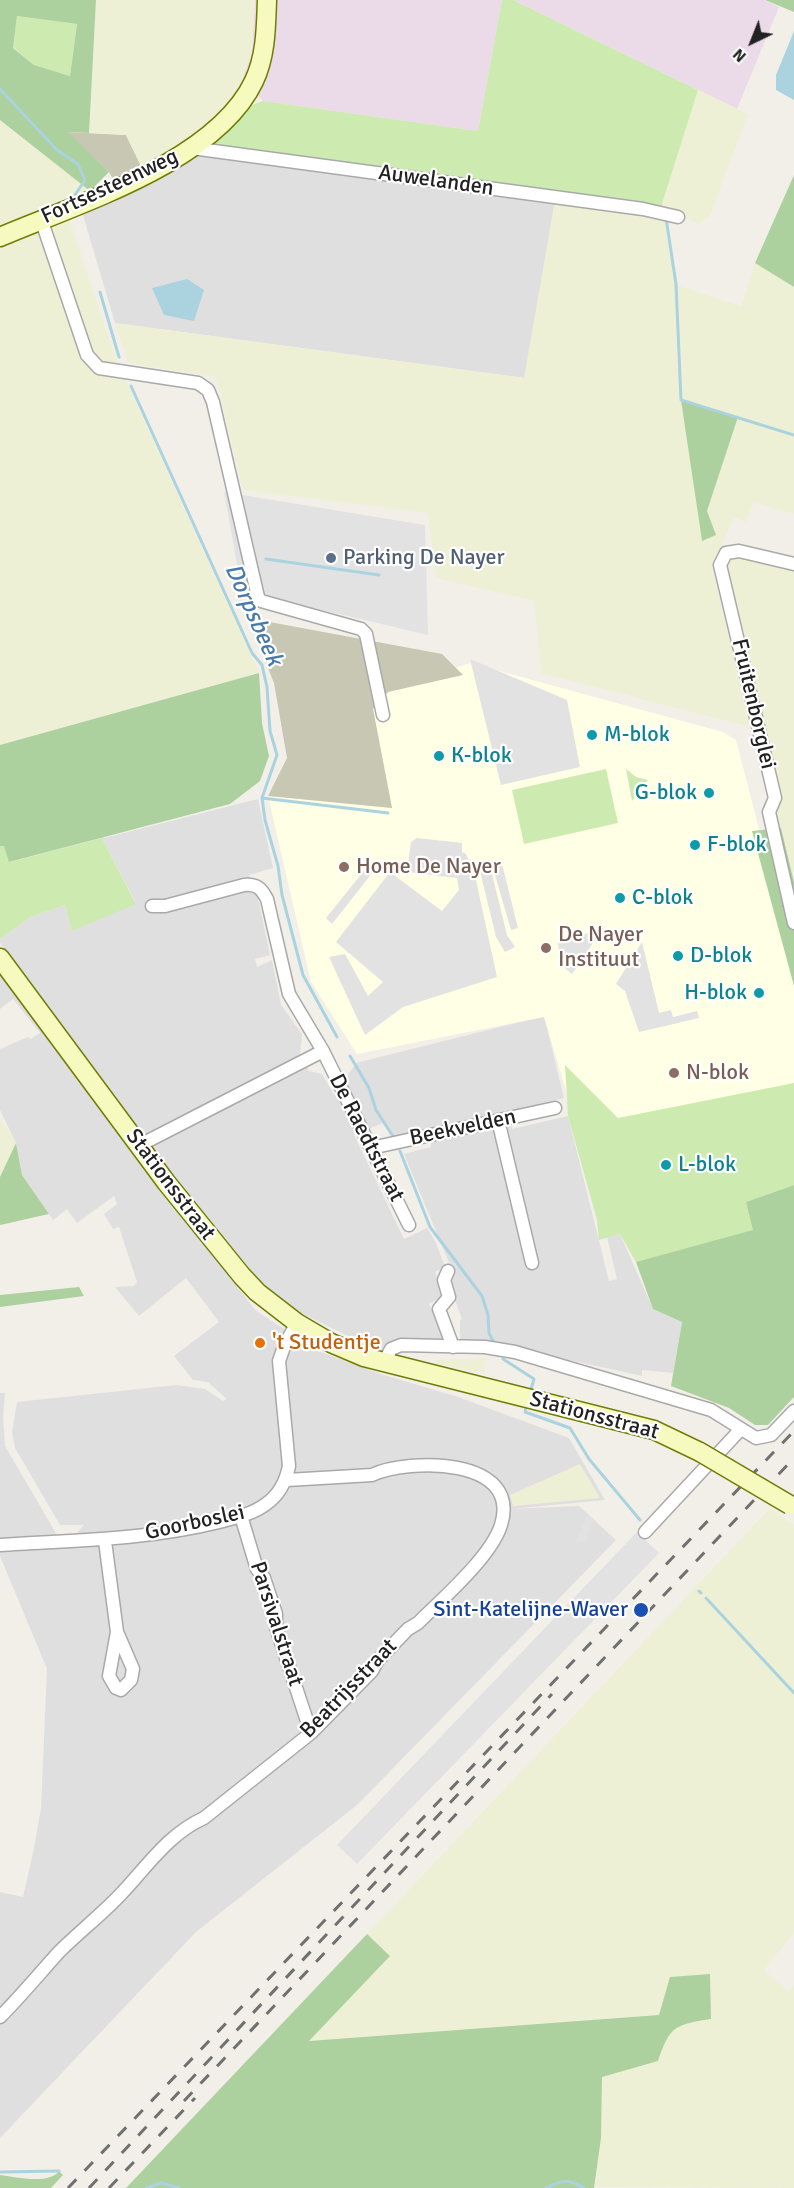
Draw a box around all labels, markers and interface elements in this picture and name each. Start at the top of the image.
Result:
north arrow [722,12,782,72]
text: N [729,44,751,66]
street label: Fortsesteenweg [37,144,183,230]
street label: Auwelanden [377,160,495,202]
place label: Parking De Nayer [343,545,505,571]
marker: Parking De Nayer [324,551,338,565]
water label: Dorpsbeek [218,559,288,671]
street label: Fruitenborglei [725,636,781,772]
place label: M-blok [604,722,670,748]
marker: M-blok [585,728,599,742]
place label: K-blok [451,743,512,769]
marker: K-blok [432,749,446,763]
place label: G-blok [635,780,697,806]
marker: G-blok [702,786,716,800]
place label: F-blok [707,832,766,858]
marker: F-blok [688,838,702,852]
place label: Home De Nayer [356,854,501,880]
marker: Home De Nayer [337,860,351,874]
place label: C-blok [632,885,693,911]
marker: C-blok [613,891,627,905]
place label: De Nayer Instituut [558,922,643,974]
marker: De Nayer Instituut [539,941,553,955]
place label: D-blok [690,943,752,969]
marker: D-blok [671,949,685,963]
place label: H-blok [684,980,747,1006]
marker: H-blok [752,986,766,1000]
place label: N-blok [686,1060,749,1086]
marker: N-blok [667,1066,681,1080]
street label: De Raedtstraat [323,1070,409,1206]
street label: Beekvelden [407,1104,519,1152]
street label: Stationsstraat [120,1124,220,1246]
place label: L-blok [678,1152,736,1178]
marker: L-blok [659,1158,673,1172]
place label: 't Studentje [272,1330,381,1356]
marker: 't Studentje [253,1336,267,1350]
street label: Stationsstraat [526,1386,662,1446]
street label: Goorboslei [143,1500,247,1546]
street label: Parsivalstraat [243,1558,309,1690]
place label: Sint-Katelijne-Waver [433,1597,628,1623]
marker: Sint-Katelijne-Waver [632,1601,650,1619]
street label: Beatrijsstraat [295,1634,403,1744]

